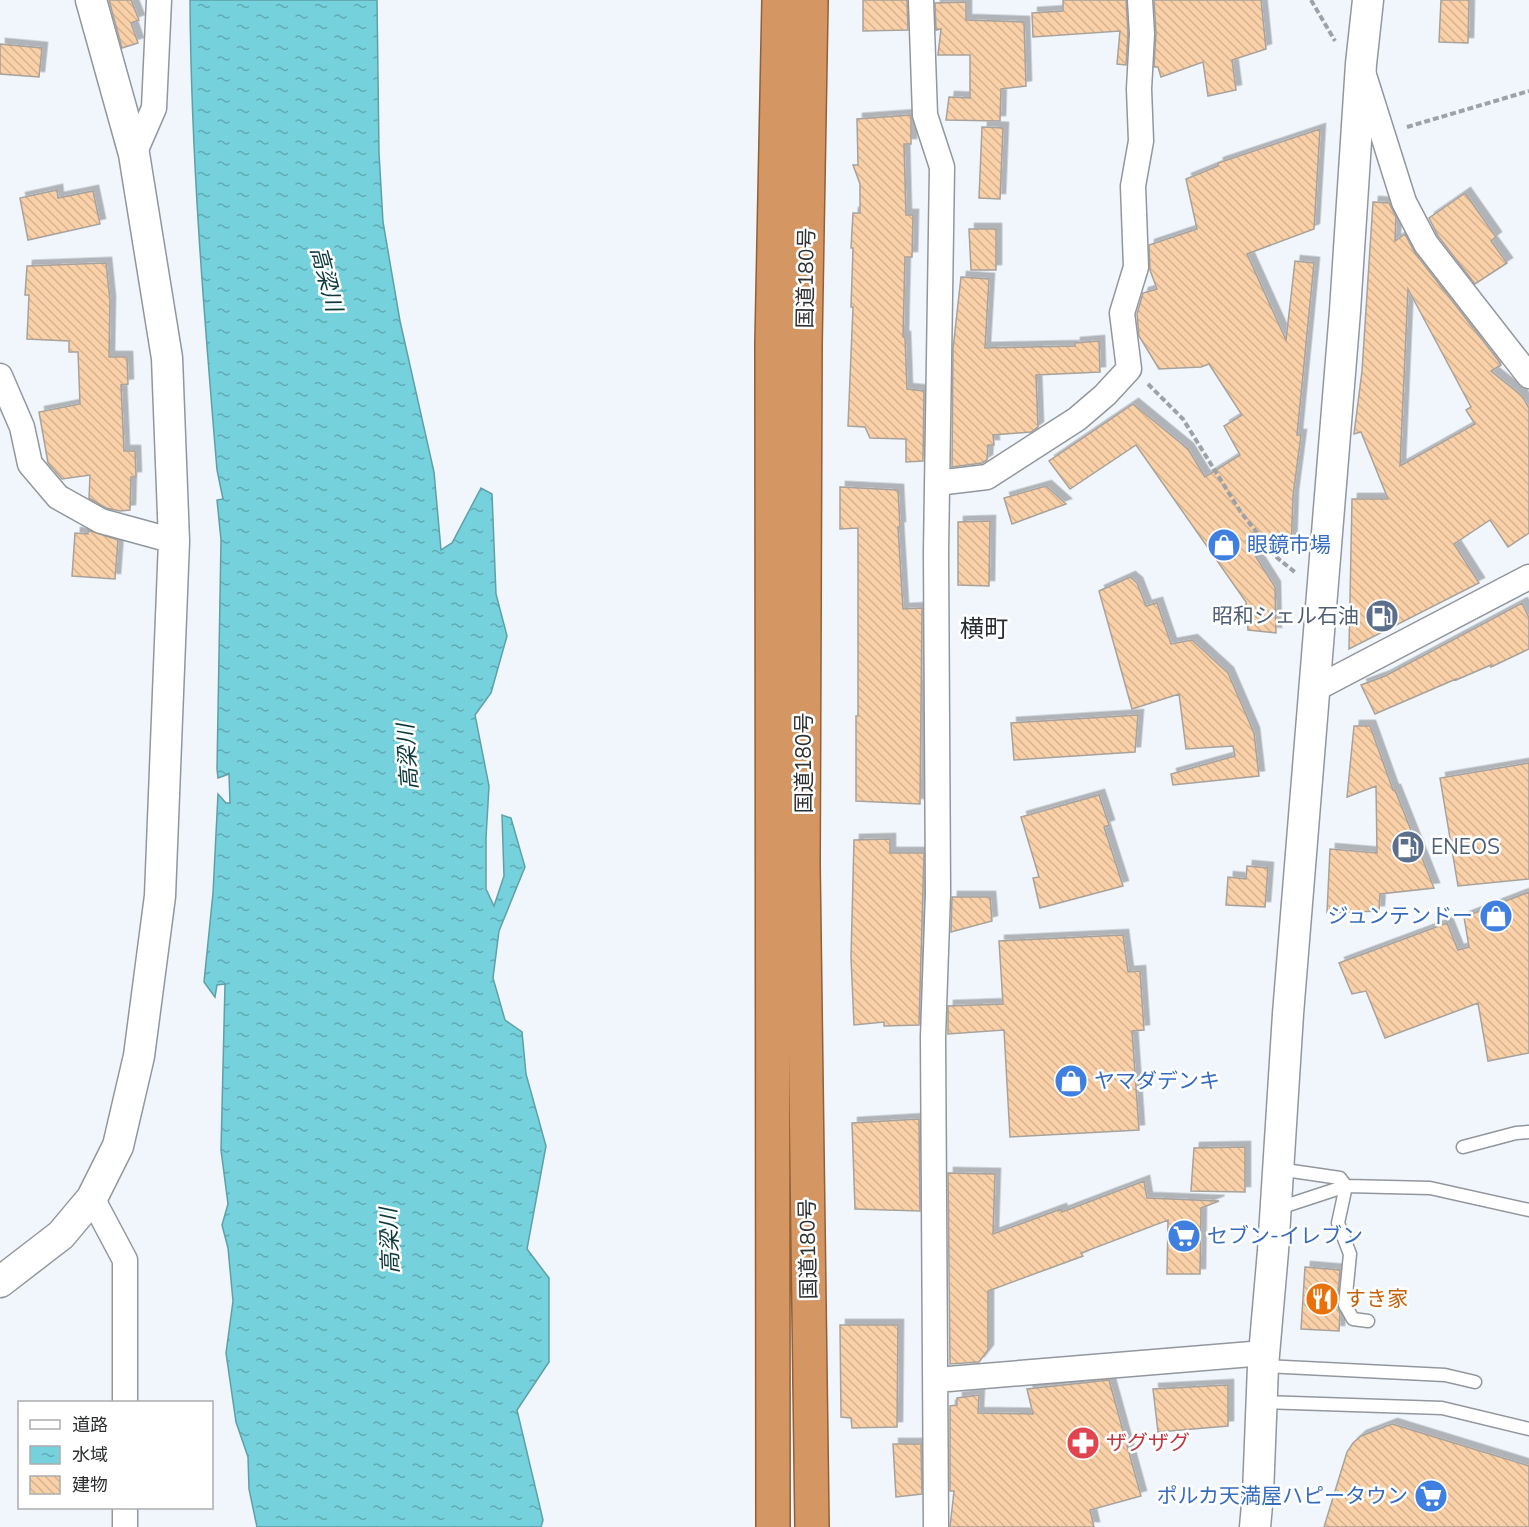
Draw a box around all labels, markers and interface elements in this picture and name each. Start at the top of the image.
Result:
street label: 国道180号 [791,227,821,329]
water label: 高梁川 [303,243,350,317]
shop icon: 眼鏡市場 [1206,527,1242,563]
place label: 眼鏡市場 [1247,531,1331,559]
fuel station icon: 昭和シェル石油 [1364,598,1400,634]
place label: 昭和シェル石油 [1212,602,1359,630]
district label: 横町 [960,613,1008,645]
street label: 国道180号 [790,713,818,813]
water label: 高梁川 [391,721,425,791]
fuel station icon: ENEOS [1390,829,1426,865]
place label: ENEOS [1431,833,1500,861]
shop icon: ジュンテンドー [1478,898,1514,934]
place label: ジュンテンドー [1327,902,1473,930]
shop icon: ヤマダデンキ [1053,1063,1089,1099]
place label: ヤマダデンキ [1094,1067,1220,1095]
street label: 国道180号 [793,1198,823,1300]
water label: 高梁川 [374,1206,406,1275]
supermarket icon: セブン-イレブン [1166,1218,1202,1254]
place label: セブン-イレブン [1207,1222,1363,1250]
restaurant icon: すき家 [1304,1281,1340,1317]
place label: すき家 [1345,1285,1408,1313]
legend [18,1401,213,1509]
text: 道路 [72,1413,108,1437]
pharmacy icon: ザグザグ [1065,1425,1101,1461]
place label: ザグザグ [1106,1429,1190,1457]
text: 水域 [72,1443,108,1467]
text: 建物 [72,1473,108,1497]
supermarket icon: ポルカ天満屋ハピータウン [1413,1478,1449,1514]
place label: ポルカ天満屋ハピータウン [1157,1482,1408,1510]

